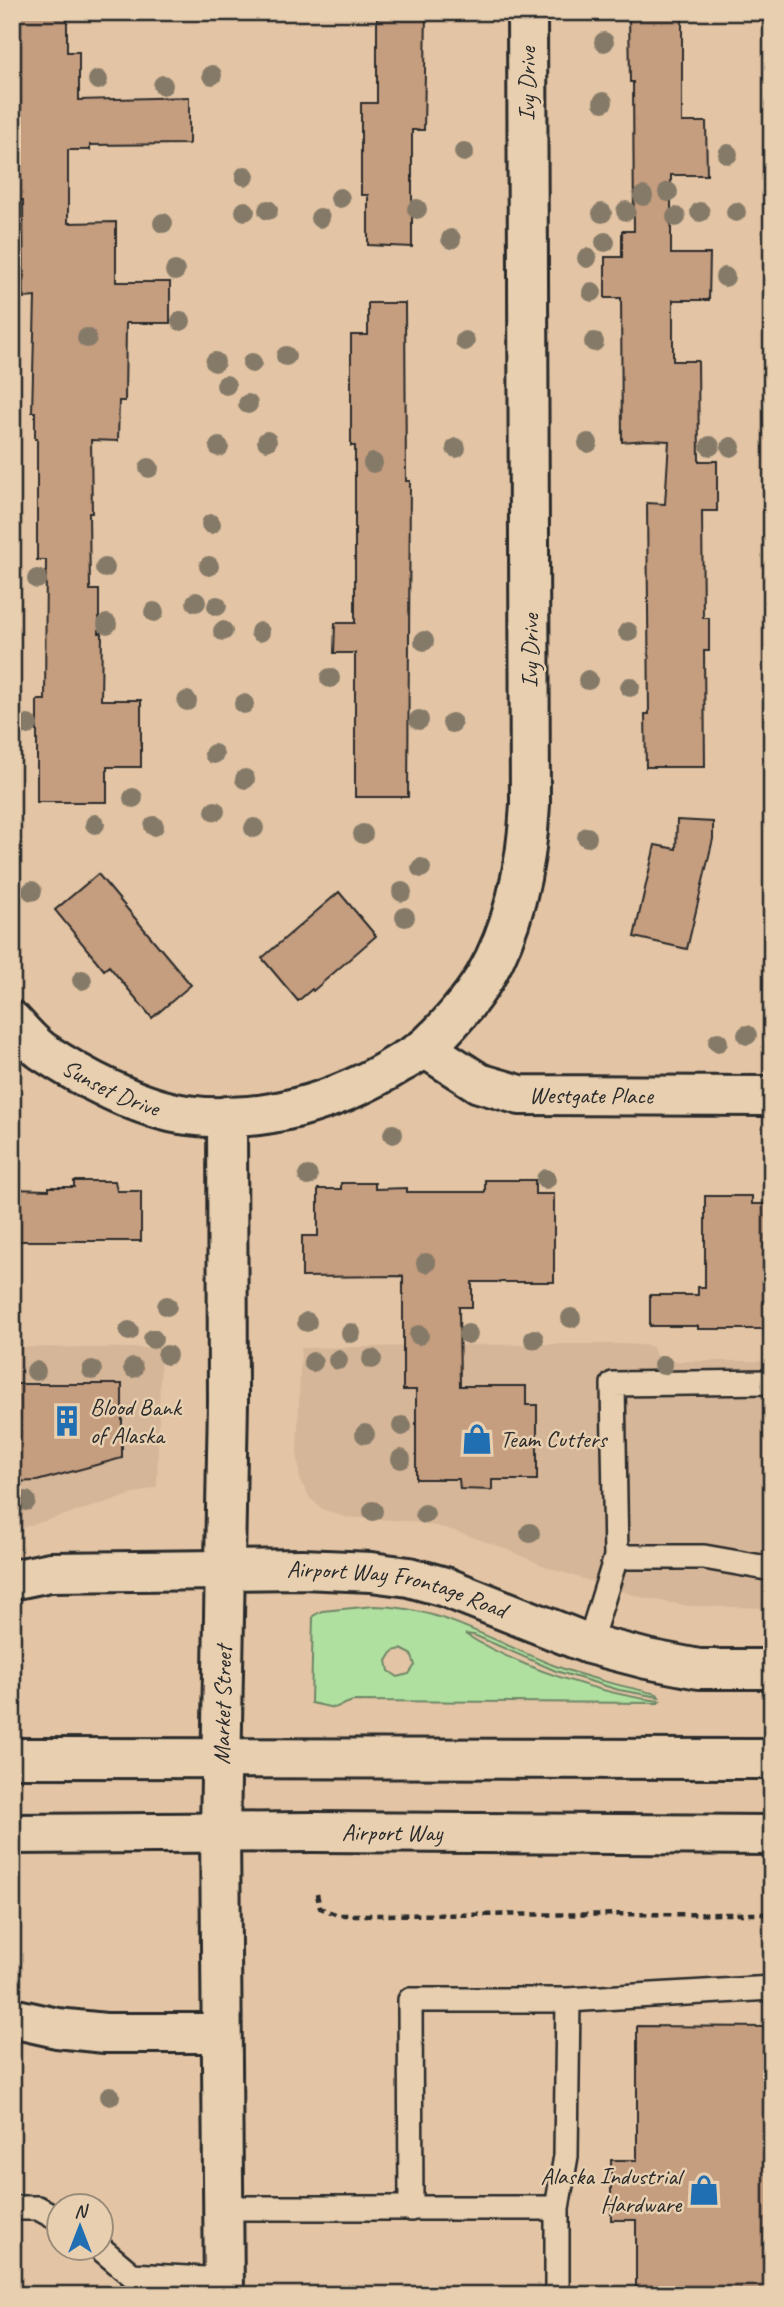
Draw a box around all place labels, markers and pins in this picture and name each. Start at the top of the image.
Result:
place label: Blood Bank of Alaska [90,1392,183,1450]
building icon: Blood Bank of Alaska [50,1404,84,1438]
shop icon: Team Cutters [460,1422,494,1456]
place label: Team Cutters [500,1424,608,1454]
place label: Alaska Industrial Hardware [541,2161,685,2219]
shop icon: Alaska Industrial Hardware [687,2173,721,2207]

